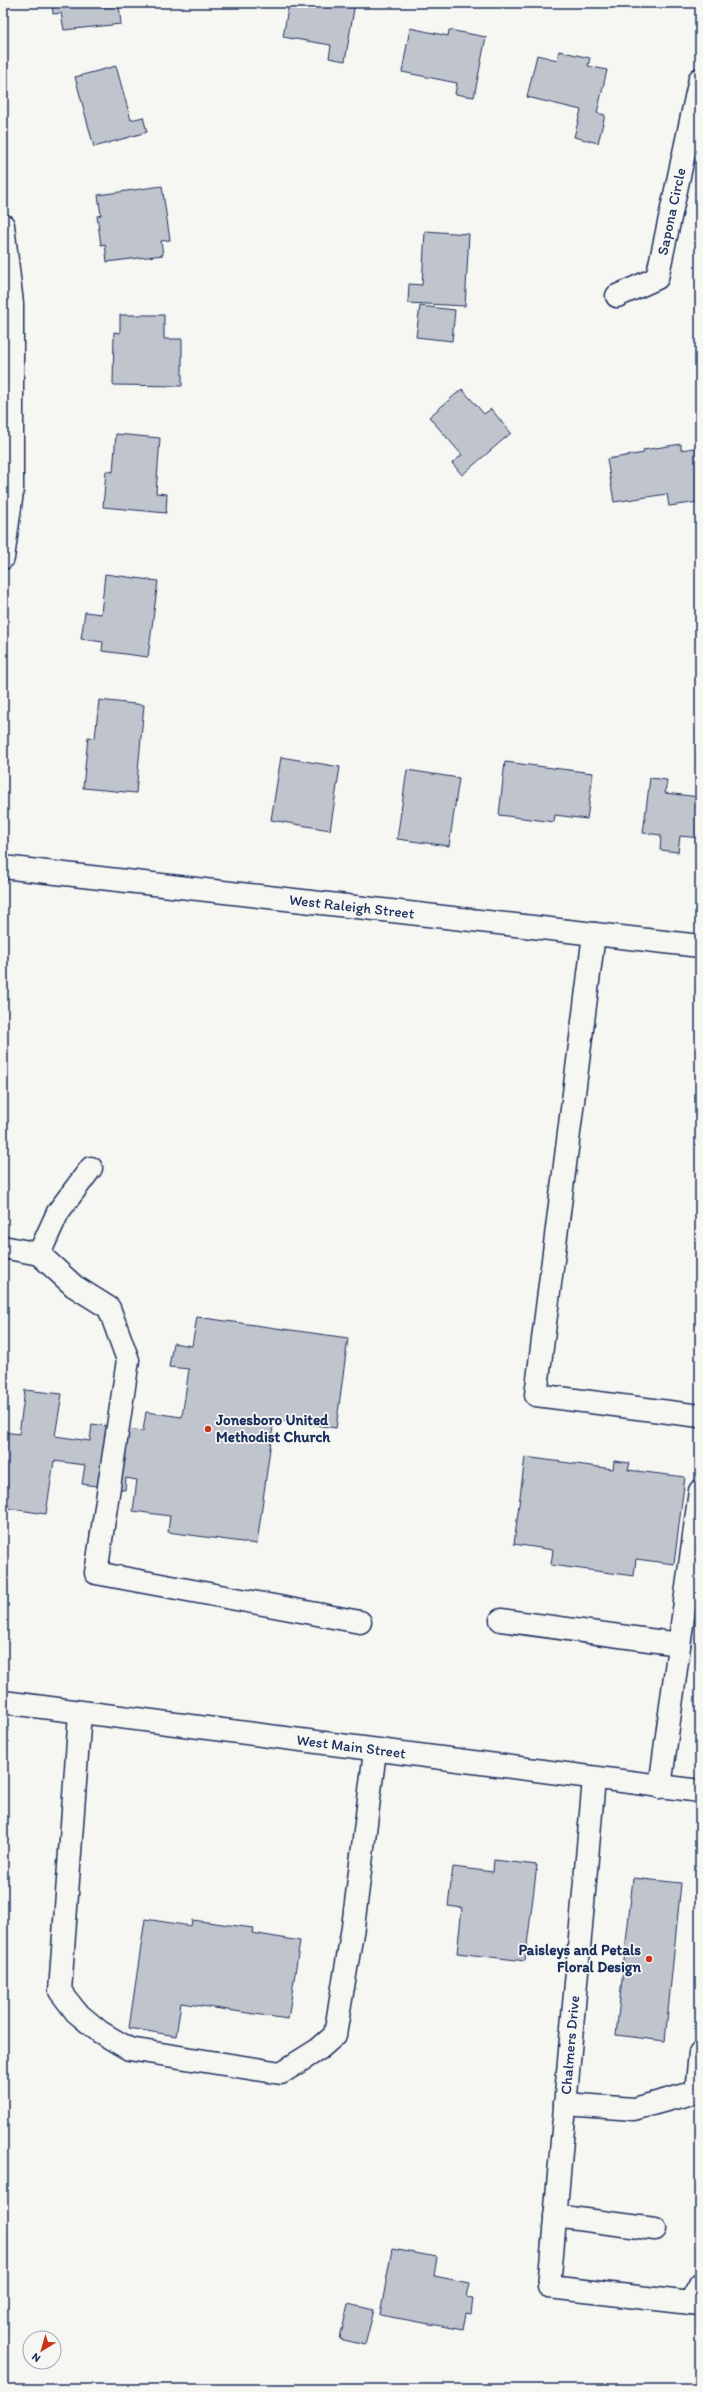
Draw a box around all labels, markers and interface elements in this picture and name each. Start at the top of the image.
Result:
street label: Sapona Circle [653,166,690,257]
street label: West Raleigh Street [288,890,416,923]
place label: Jonesboro United Methodist Church [215,1411,331,1446]
marker: Jonesboro United Methodist Church [203,1424,213,1434]
street label: West Main Street [295,1731,407,1762]
place label: Paisleys and Petals Floral Design [519,1941,641,1977]
marker: Paisleys and Petals Floral Design [644,1954,654,1964]
street label: Chalmers Drive [557,1995,583,2095]
north arrow [22,2330,62,2370]
text: N [29,2350,43,2365]

